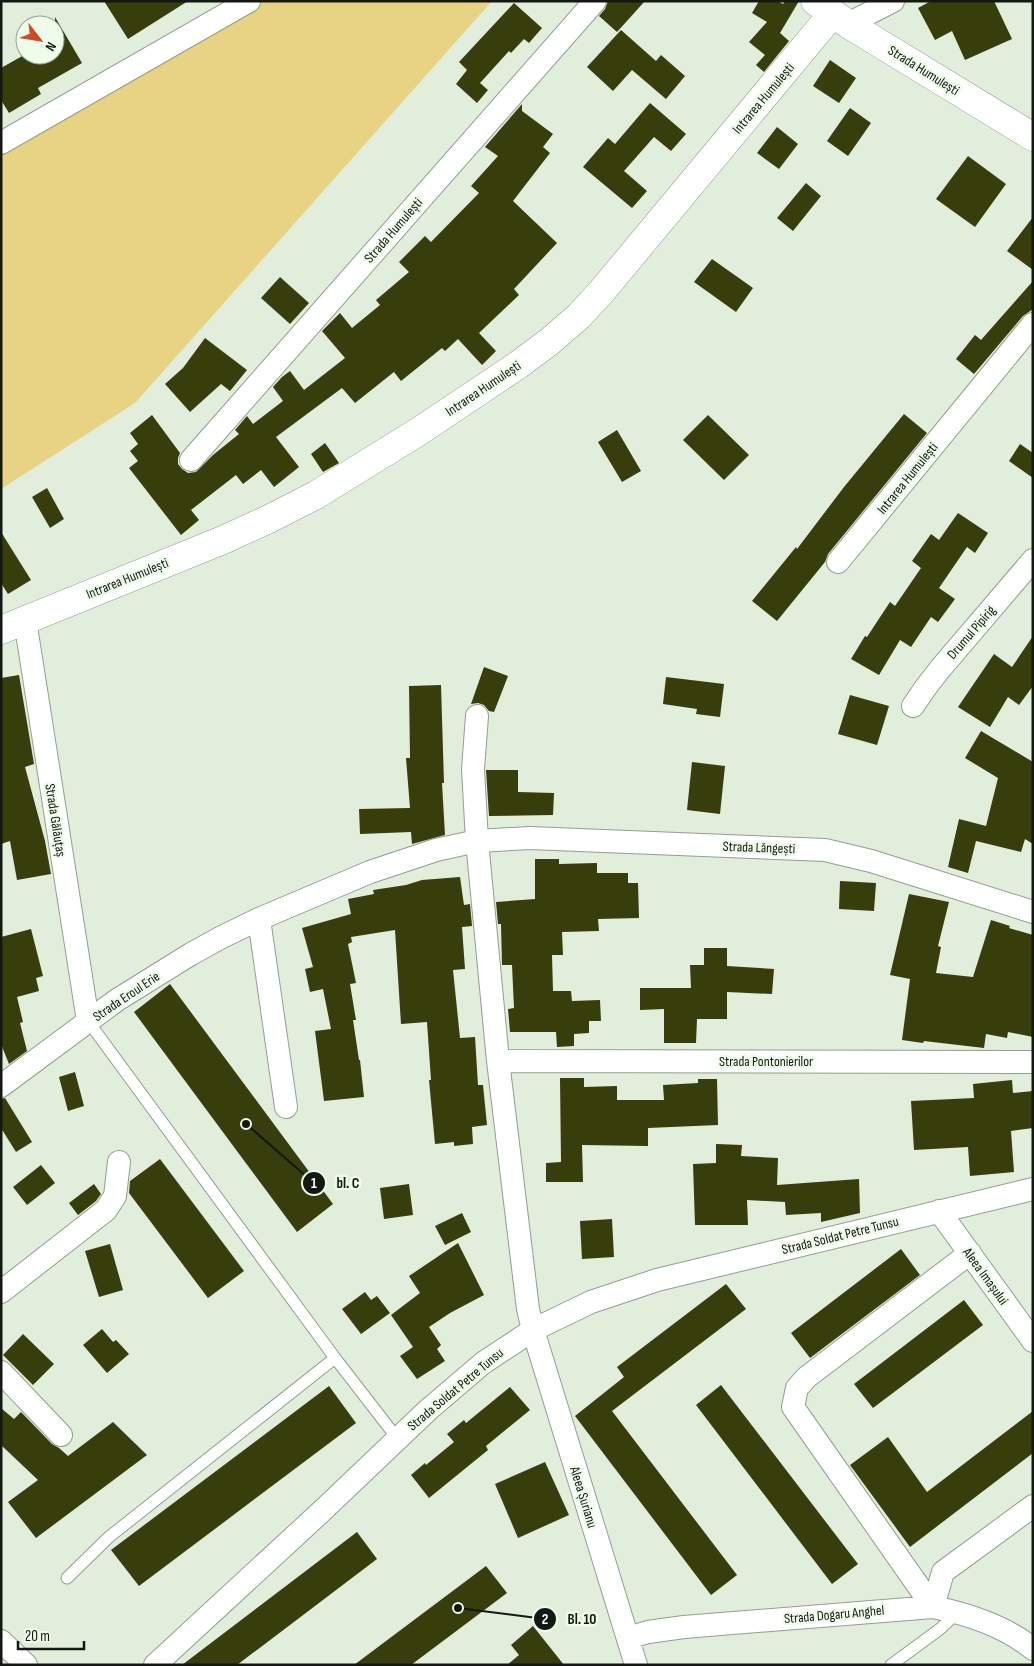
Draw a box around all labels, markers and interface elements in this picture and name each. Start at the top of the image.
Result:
north arrow [15,15,65,65]
text: N [42,39,60,54]
street label: Strada Humulești [885,42,963,99]
street label: Intrarea Humulești [729,59,798,137]
street label: Strada Humulești [360,194,426,266]
street label: Intrarea Humulești [442,357,524,420]
street label: Intrarea Humulești [873,439,941,518]
street label: Intrarea Humulești [84,554,171,603]
street label: Drumul Pipirig [943,602,1000,663]
street label: Strada Gălăuțaș [41,782,70,858]
street label: Strada Lăngești [722,838,796,857]
street label: Strada Eroul Erie [90,968,163,1025]
street label: Strada Pontonierilor [719,1053,813,1070]
callout: bl. C [301,1168,369,1198]
text: 1 [311,1174,317,1193]
text: bl. C [336,1174,360,1193]
street label: Strada Soldat Petre Tunsu [780,1213,900,1258]
street label: Aleea Imașului [958,1243,1012,1308]
street label: Strada Soldat Petre Tunsu [404,1344,507,1434]
street label: Aleea Șurianu [566,1463,601,1530]
street label: Strada Dogaru Anghel [783,1602,885,1627]
callout: Bl. 10 [533,1604,607,1634]
text: 2 [542,1610,548,1629]
text: Bl. 10 [568,1610,596,1629]
scale bar [18,1618,84,1650]
text: 20 m [25,1627,50,1646]

